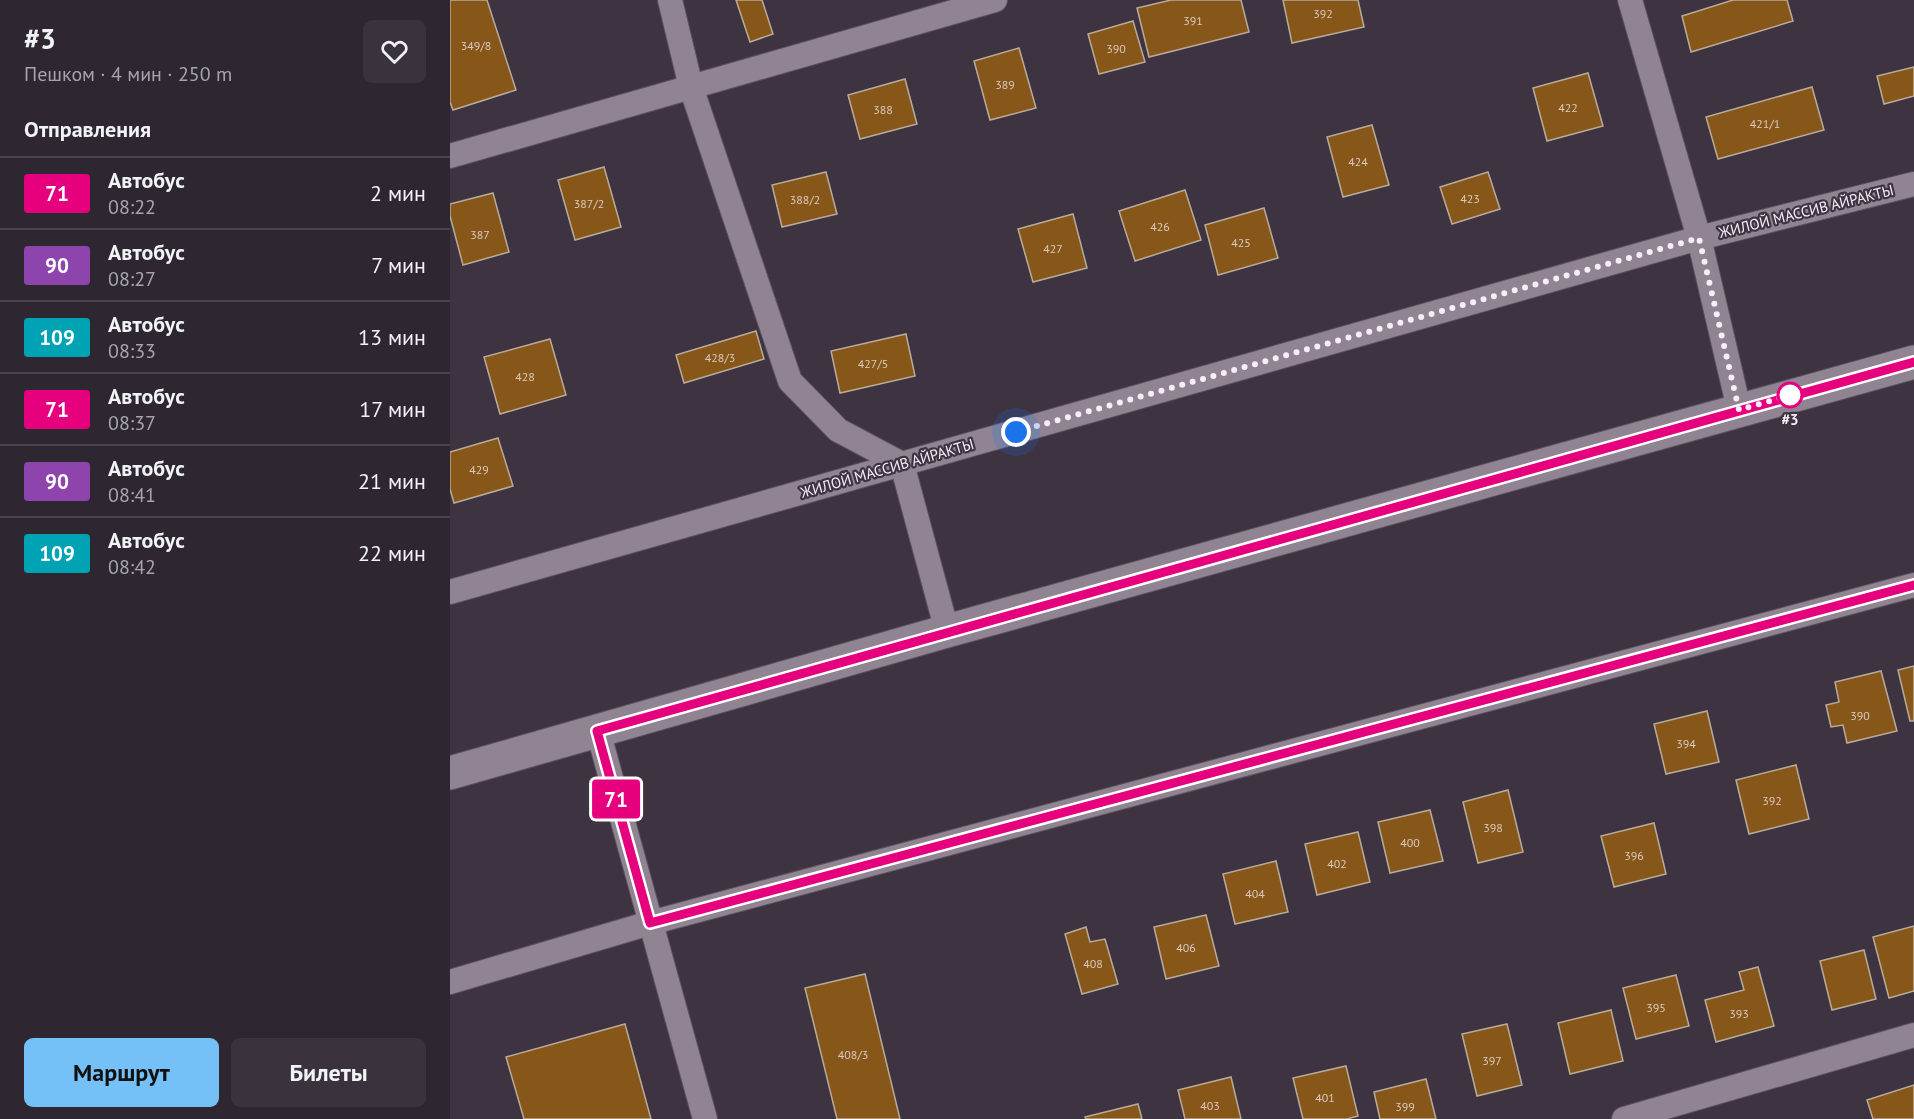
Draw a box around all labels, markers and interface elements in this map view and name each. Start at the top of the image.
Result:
house number: 392 [1313,6,1333,21]
house number: 391 [1183,13,1203,28]
text: #3 [24,20,56,57]
button: heart [363,20,426,83]
house number: 349/8 [461,38,491,53]
house number: 390 [1106,41,1126,56]
text: Пешком · 4 мин · 250 m [24,61,232,87]
house number: 389 [995,77,1015,92]
house number: 422 [1558,100,1578,115]
house number: 388 [873,102,893,117]
text: Отправления [24,115,151,143]
house number: 421/1 [1750,116,1780,131]
house number: 424 [1348,154,1368,169]
text: Автобус [108,166,185,194]
text: 2 мин [370,179,426,207]
text: 71 [45,180,69,207]
street label: ЖИЛОЙ МАССИВ АЙРАКТЫ [1716,180,1895,242]
house number: 423 [1460,191,1480,206]
house number: 388/2 [790,192,820,207]
text: 08:22 [108,194,156,220]
house number: 387/2 [574,196,604,211]
house number: 426 [1150,219,1170,234]
house number: 387 [470,227,490,242]
house number: 425 [1231,235,1251,250]
text: Автобус [108,238,185,266]
house number: 427 [1043,241,1063,256]
text: 7 мин [371,251,426,279]
text: 90 [45,252,69,279]
text: 08:27 [108,266,156,292]
text: Автобус [108,310,185,338]
text: 13 мин [358,323,426,351]
text: 109 [39,324,75,351]
text: 08:33 [108,338,156,364]
house number: 428/3 [705,350,735,365]
house number: 427/5 [858,356,888,371]
house number: 428 [515,369,535,384]
text: Автобус [108,382,185,410]
marker: #3 [1777,382,1803,408]
text: 17 мин [359,395,426,423]
text: 71 [45,396,69,423]
text: 08:37 [108,410,156,436]
place label: #3 [1781,410,1799,429]
your location [1001,417,1031,447]
street label: ЖИЛОЙ МАССИВ АЙРАКТЫ [797,434,976,502]
text: Автобус [108,454,185,482]
house number: 429 [469,462,489,477]
text: 21 мин [358,467,426,495]
text: 90 [45,468,69,495]
text: 08:41 [108,482,156,508]
text: Автобус [108,526,185,554]
text: 22 мин [358,539,426,567]
text: 109 [39,540,75,567]
text: 08:42 [108,554,156,580]
house number: 390 [1850,708,1870,723]
house number: 394 [1676,736,1696,751]
line badge: 71 [589,780,643,818]
text: 71 [604,786,628,813]
house number: 392 [1762,793,1782,808]
house number: 398 [1483,820,1503,835]
house number: 400 [1400,835,1420,850]
house number: 396 [1624,848,1644,863]
house number: 402 [1327,856,1347,871]
house number: 404 [1245,886,1265,901]
house number: 406 [1176,940,1196,955]
house number: 408 [1083,956,1103,971]
house number: 395 [1646,1000,1666,1015]
house number: 393 [1729,1006,1749,1021]
button: Маршрут [24,1038,219,1107]
button: Билеты [231,1038,426,1107]
house number: 408/3 [838,1047,868,1062]
house number: 397 [1482,1053,1502,1068]
house number: 401 [1315,1090,1335,1105]
house number: 403 [1200,1098,1220,1113]
house number: 399 [1395,1099,1415,1114]

